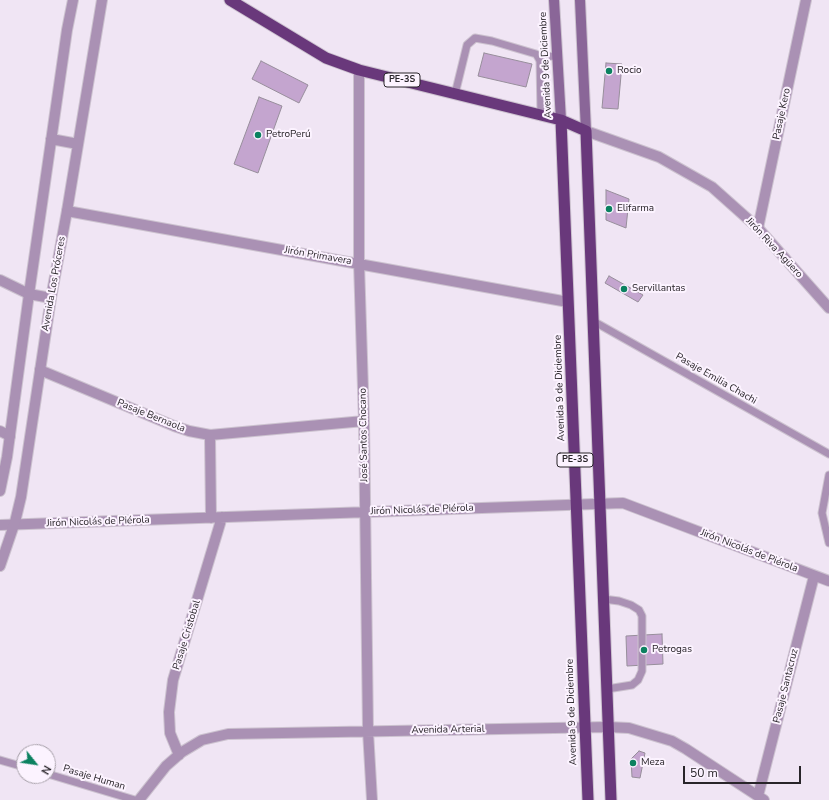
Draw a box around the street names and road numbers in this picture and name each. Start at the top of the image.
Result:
street label: Avenida 9 de Diciembre [537,11,555,119]
road number: PE-3S [384,73,420,87]
street label: Pasaje Kero [771,87,793,141]
street label: Jirón Riva Agüero [743,215,805,281]
street label: Avenida Los Próceres [40,236,68,332]
street label: Jirón Primavera [283,244,353,268]
street label: Avenida 9 de Diciembre [552,334,568,442]
street label: Pasaje Emilia Chachi [673,351,759,407]
street label: José Santos Chocano [357,388,371,482]
street label: Pasaje Bernaola [115,397,187,435]
road number: PE-3S [557,453,593,467]
street label: Jirón Nicolás de Piérola [370,502,474,518]
street label: Jirón Nicolás de Piérola [46,514,150,530]
street label: Jirón Nicolás de Piérola [699,527,799,575]
street label: Pasaje Cristobal [171,599,203,671]
street label: Pasaje Santacruz [771,648,801,724]
street label: Avenida 9 de Diciembre [564,658,580,766]
street label: Avenida Arterial [411,723,485,737]
street label: Pasaje Human [61,763,127,793]

